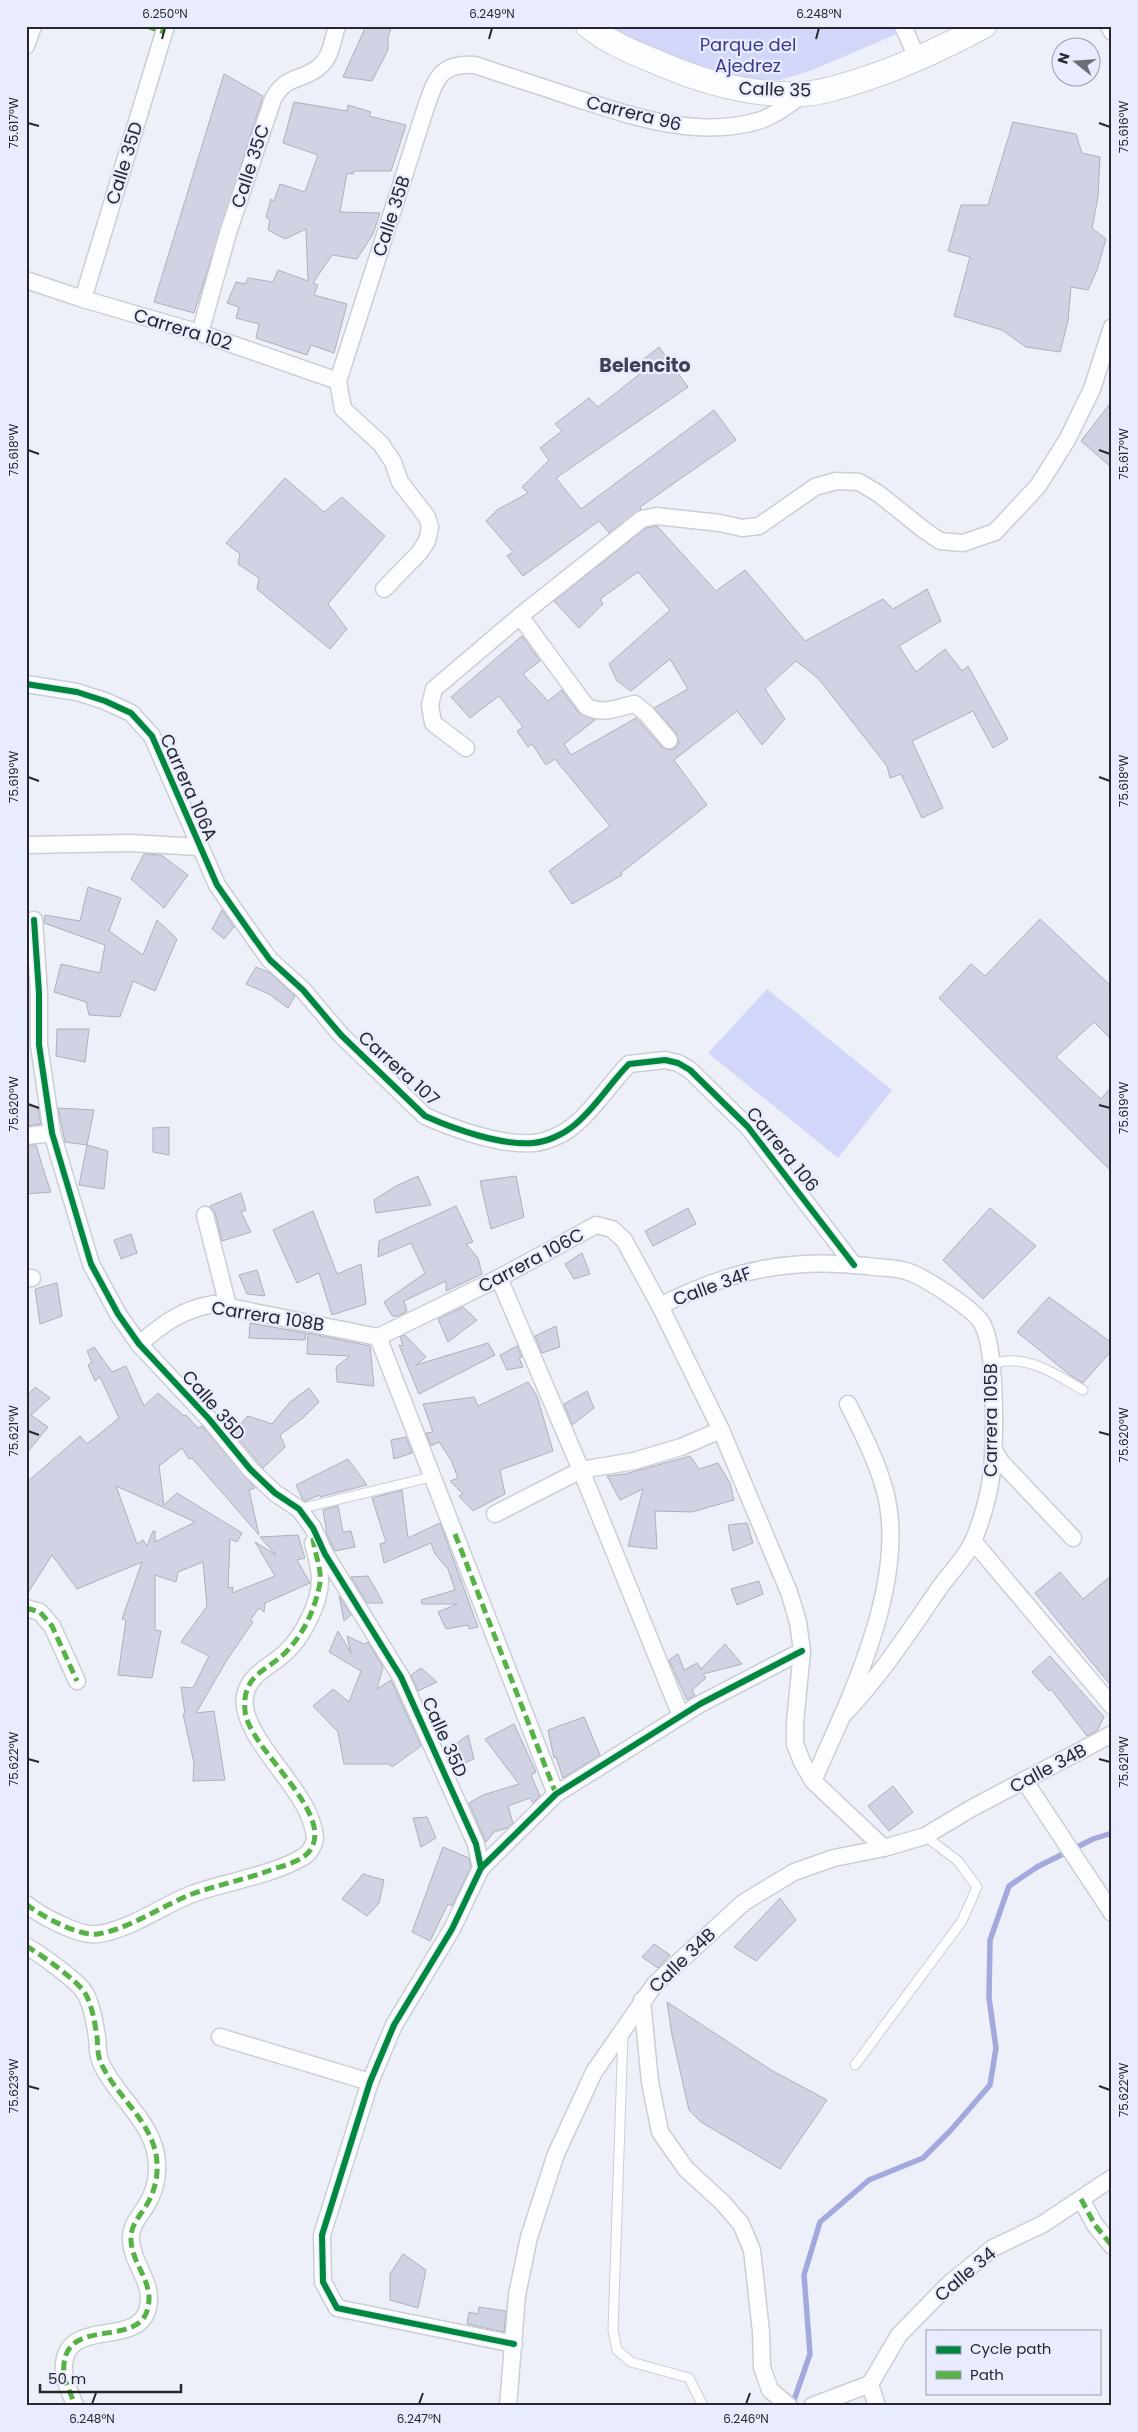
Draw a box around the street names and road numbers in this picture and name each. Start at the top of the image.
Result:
street label: Calle 35 [738,75,812,103]
street label: Carrera 96 [584,89,684,137]
street label: Calle 35D [100,118,148,208]
street label: Calle 35C [225,121,275,211]
street label: Calle 35B [366,172,416,260]
street label: Carrera 102 [131,302,235,356]
street label: Carrera 106A [154,729,224,845]
street label: Carrera 107 [353,1025,445,1111]
street label: Carrera 106 [741,1101,825,1197]
street label: Carrera 106C [474,1222,588,1298]
street label: Calle 34F [669,1260,755,1312]
street label: Carrera 108B [210,1295,326,1337]
street label: Carrera 105B [978,1363,1003,1477]
street label: Calle 35D [177,1365,251,1445]
street label: Calle 35D [416,1693,474,1781]
street label: Calle 34B [1005,1737,1091,1799]
street label: Calle 34B [643,1922,721,1998]
street label: Calle 34 [929,2241,1001,2307]

